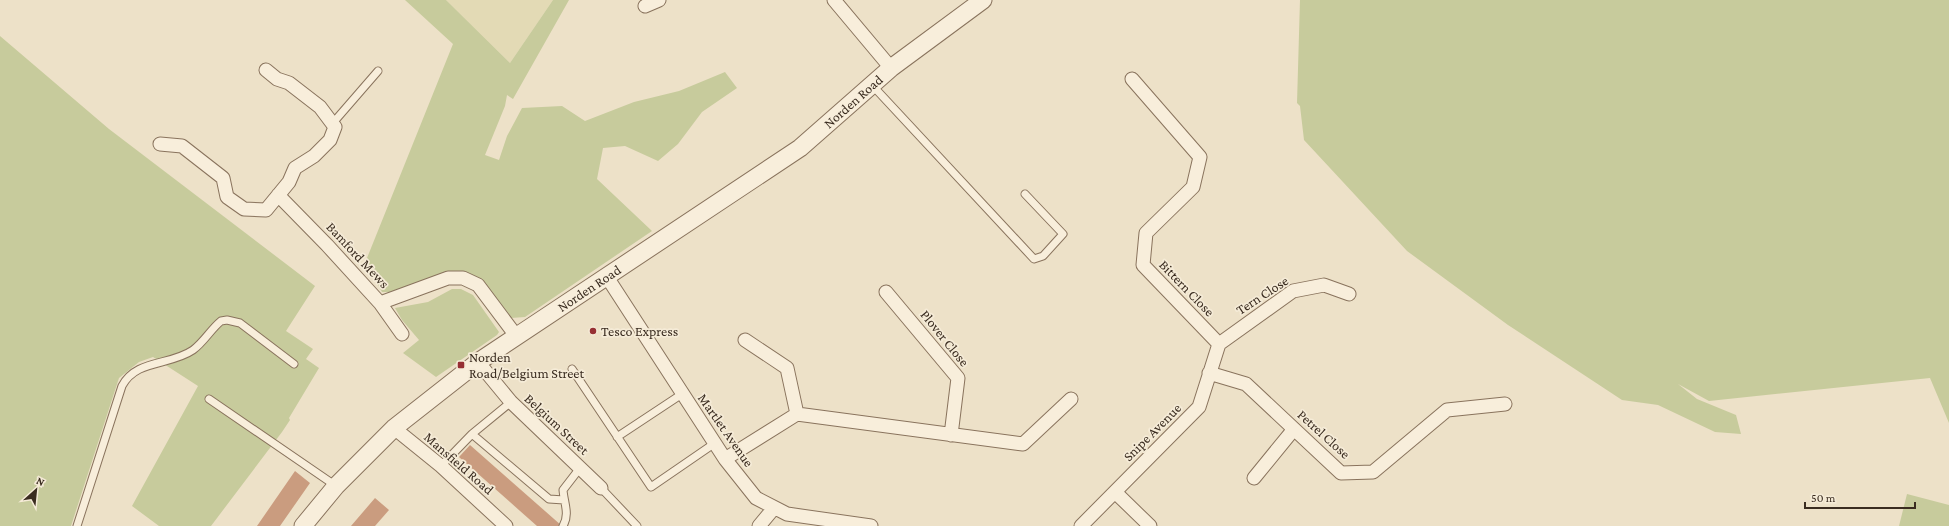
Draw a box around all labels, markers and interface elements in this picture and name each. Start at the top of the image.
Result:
street label: Norden Road [820,71,886,131]
street label: Bamford Mews [323,219,393,291]
street label: Bittern Close [1156,256,1218,320]
street label: Norden Road [554,261,624,315]
street label: Tern Close [1233,272,1291,318]
street label: Plover Close [917,306,973,370]
place label: Tesco Express [601,323,678,339]
marker: Tesco Express [588,326,598,336]
place label: Norden Road/Belgium Street [469,349,584,381]
marker: Norden Road/Belgium Street [456,360,466,370]
street label: Belgium Street [522,390,593,458]
street label: Martlet Avenue [695,390,757,470]
street label: Snipe Avenue [1120,400,1184,464]
street label: Petrel Close [1294,406,1354,462]
street label: Mansfield Road [421,428,497,498]
north arrow [16,470,56,510]
text: N [34,474,47,488]
scale bar [1805,484,1915,510]
text: 50 m [1811,491,1836,505]

